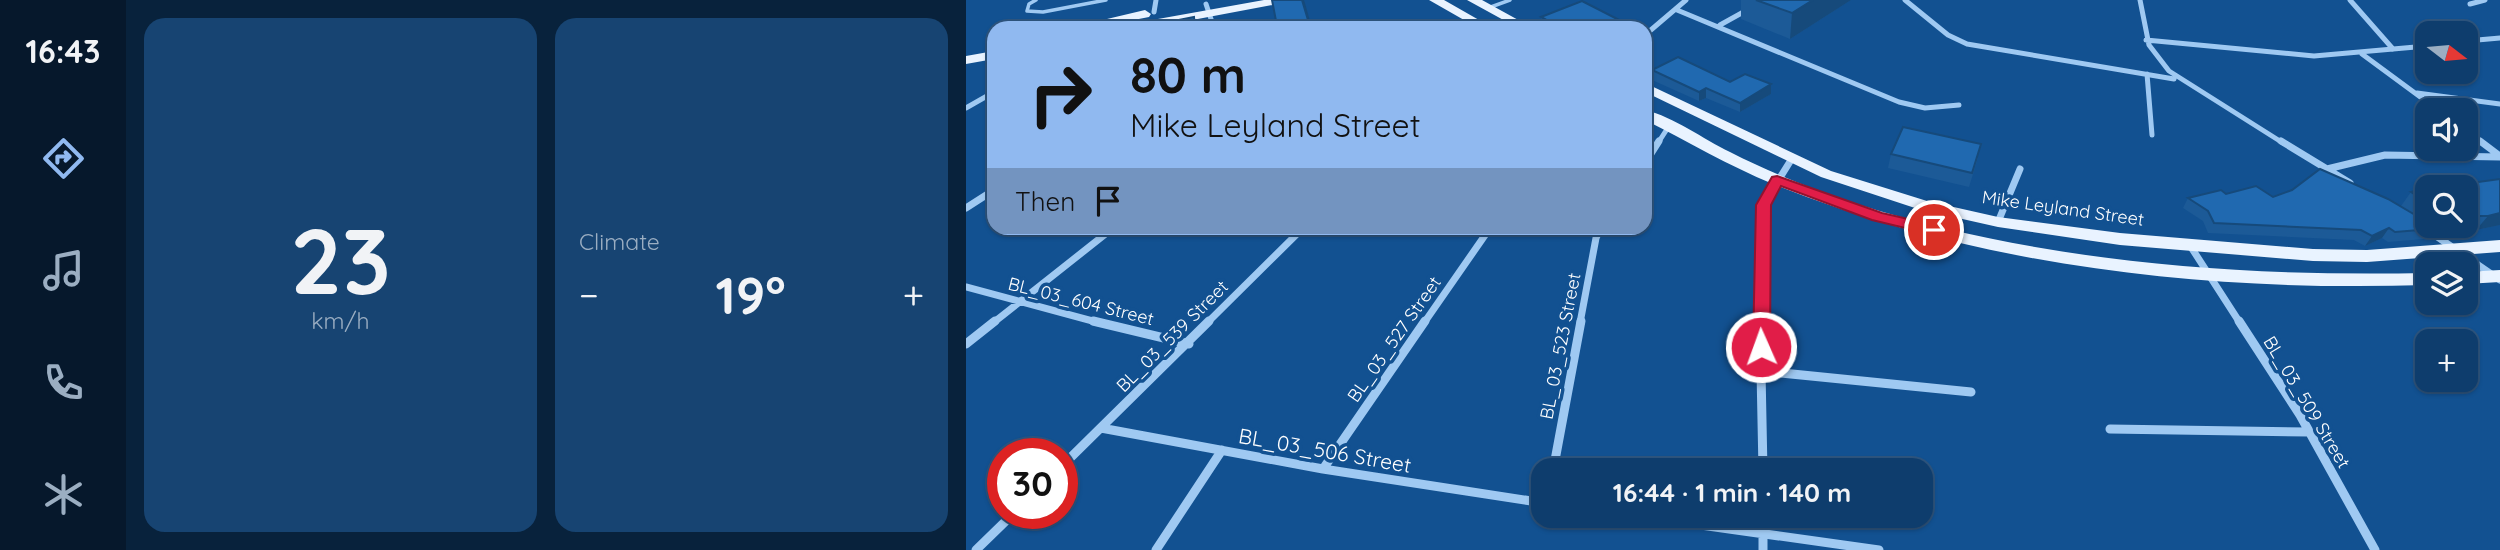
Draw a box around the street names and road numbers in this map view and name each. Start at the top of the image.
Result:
street label: Mike Leyland Street [1980,185,2146,231]
street label: BL_03_523 Street [1535,271,1585,421]
street label: BL_03_604 Street [1006,272,1156,330]
street label: BL_03_527 Street [1342,272,1446,406]
street label: BL_03_539 Street [1111,275,1233,397]
street label: BL_03_509 Street [2258,332,2356,472]
street label: BL_03_506 Street [1237,422,1413,478]

